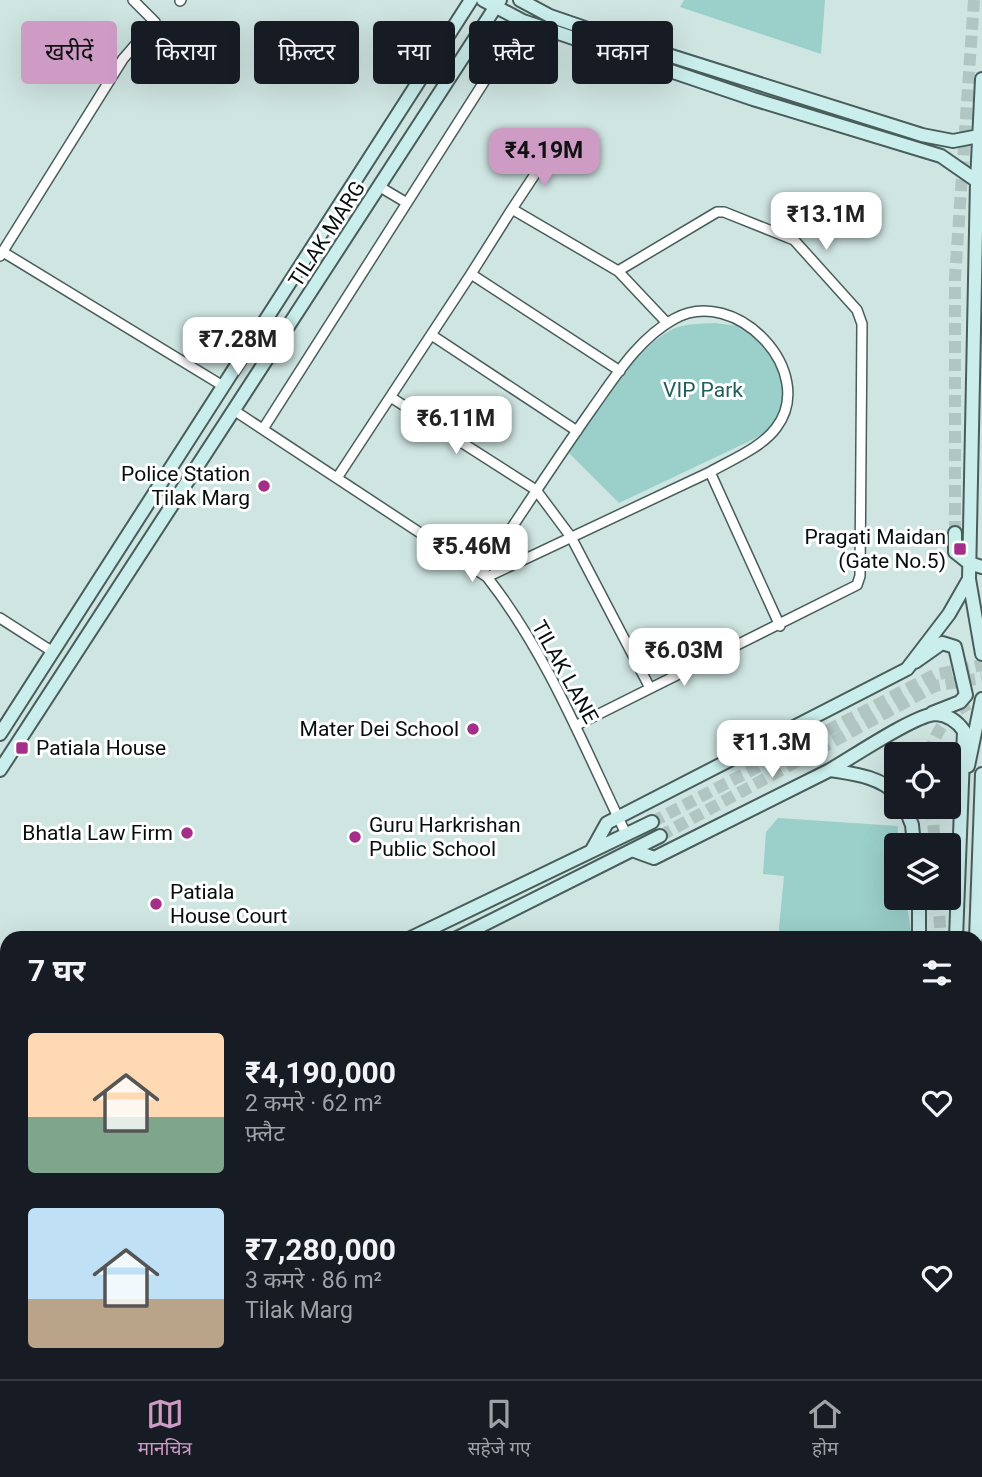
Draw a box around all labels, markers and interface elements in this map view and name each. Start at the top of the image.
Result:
chip: खरीदें [21,21,117,84]
chip: किराया [131,21,240,84]
chip: फ़िल्टर [254,21,359,84]
chip: नया [373,21,455,84]
chip: फ़्लैट [469,21,558,84]
chip: मकान [572,21,673,84]
pin: ₹4.19M [487,128,601,188]
text: ₹4.19M [505,137,583,164]
street label: TILAK MARG [284,177,370,291]
pin: ₹13.1M [769,192,883,252]
text: ₹13.1M [787,201,865,228]
pin: ₹7.28M [181,318,295,377]
text: ₹7.28M [199,326,277,353]
park label: VIP Park [663,378,743,402]
pin: ₹6.11M [399,396,513,456]
text: ₹6.11M [417,405,495,432]
place label: Police Station Tilak Marg [121,462,250,510]
marker: Police Station Tilak Marg [256,478,272,494]
pin: ₹5.46M [415,524,529,584]
place label: Pragati Maidan (Gate No.5) [804,525,946,573]
text: ₹5.46M [433,533,511,560]
marker: Pragati Maidan (Gate No.5) [952,541,968,557]
street label: TILAK LANE [527,616,603,728]
pin: ₹6.03M [627,628,741,688]
text: ₹6.03M [645,637,723,664]
place label: Mater Dei School [300,717,459,741]
pin: ₹11.3M [715,720,829,780]
marker: Mater Dei School [465,721,481,737]
text: ₹11.3M [733,729,811,756]
place label: Patiala House [36,736,166,760]
marker: Patiala House [14,740,30,756]
map controls [884,742,961,910]
button: locate [884,742,961,819]
place label: Guru Harkrishan Public School [369,813,521,861]
place label: Bhatla Law Firm [22,821,173,845]
marker: Bhatla Law Firm [179,825,195,841]
marker: Guru Harkrishan Public School [347,829,363,845]
button: layers [884,833,961,910]
place label: Patiala House Court [170,880,288,928]
marker: Patiala House Court [148,896,164,912]
text: 7 घर [28,953,85,988]
icon: filters [918,954,956,992]
text: ₹4,190,000 [245,1055,396,1090]
icon: home [84,1061,168,1145]
icon: heart [918,1084,956,1122]
text: 2 कमरे · 62 m² [245,1090,382,1117]
text: फ़्लैट [245,1120,285,1147]
text: ₹7,280,000 [245,1232,396,1267]
icon: home [84,1236,168,1320]
icon: heart [918,1259,956,1297]
text: 3 कमरे · 86 m² [245,1267,382,1294]
text: Tilak Marg [245,1297,353,1324]
tab: मानचित्र [138,1395,192,1463]
tab: सहेजे गए [468,1395,531,1463]
tab: होम [806,1395,844,1463]

